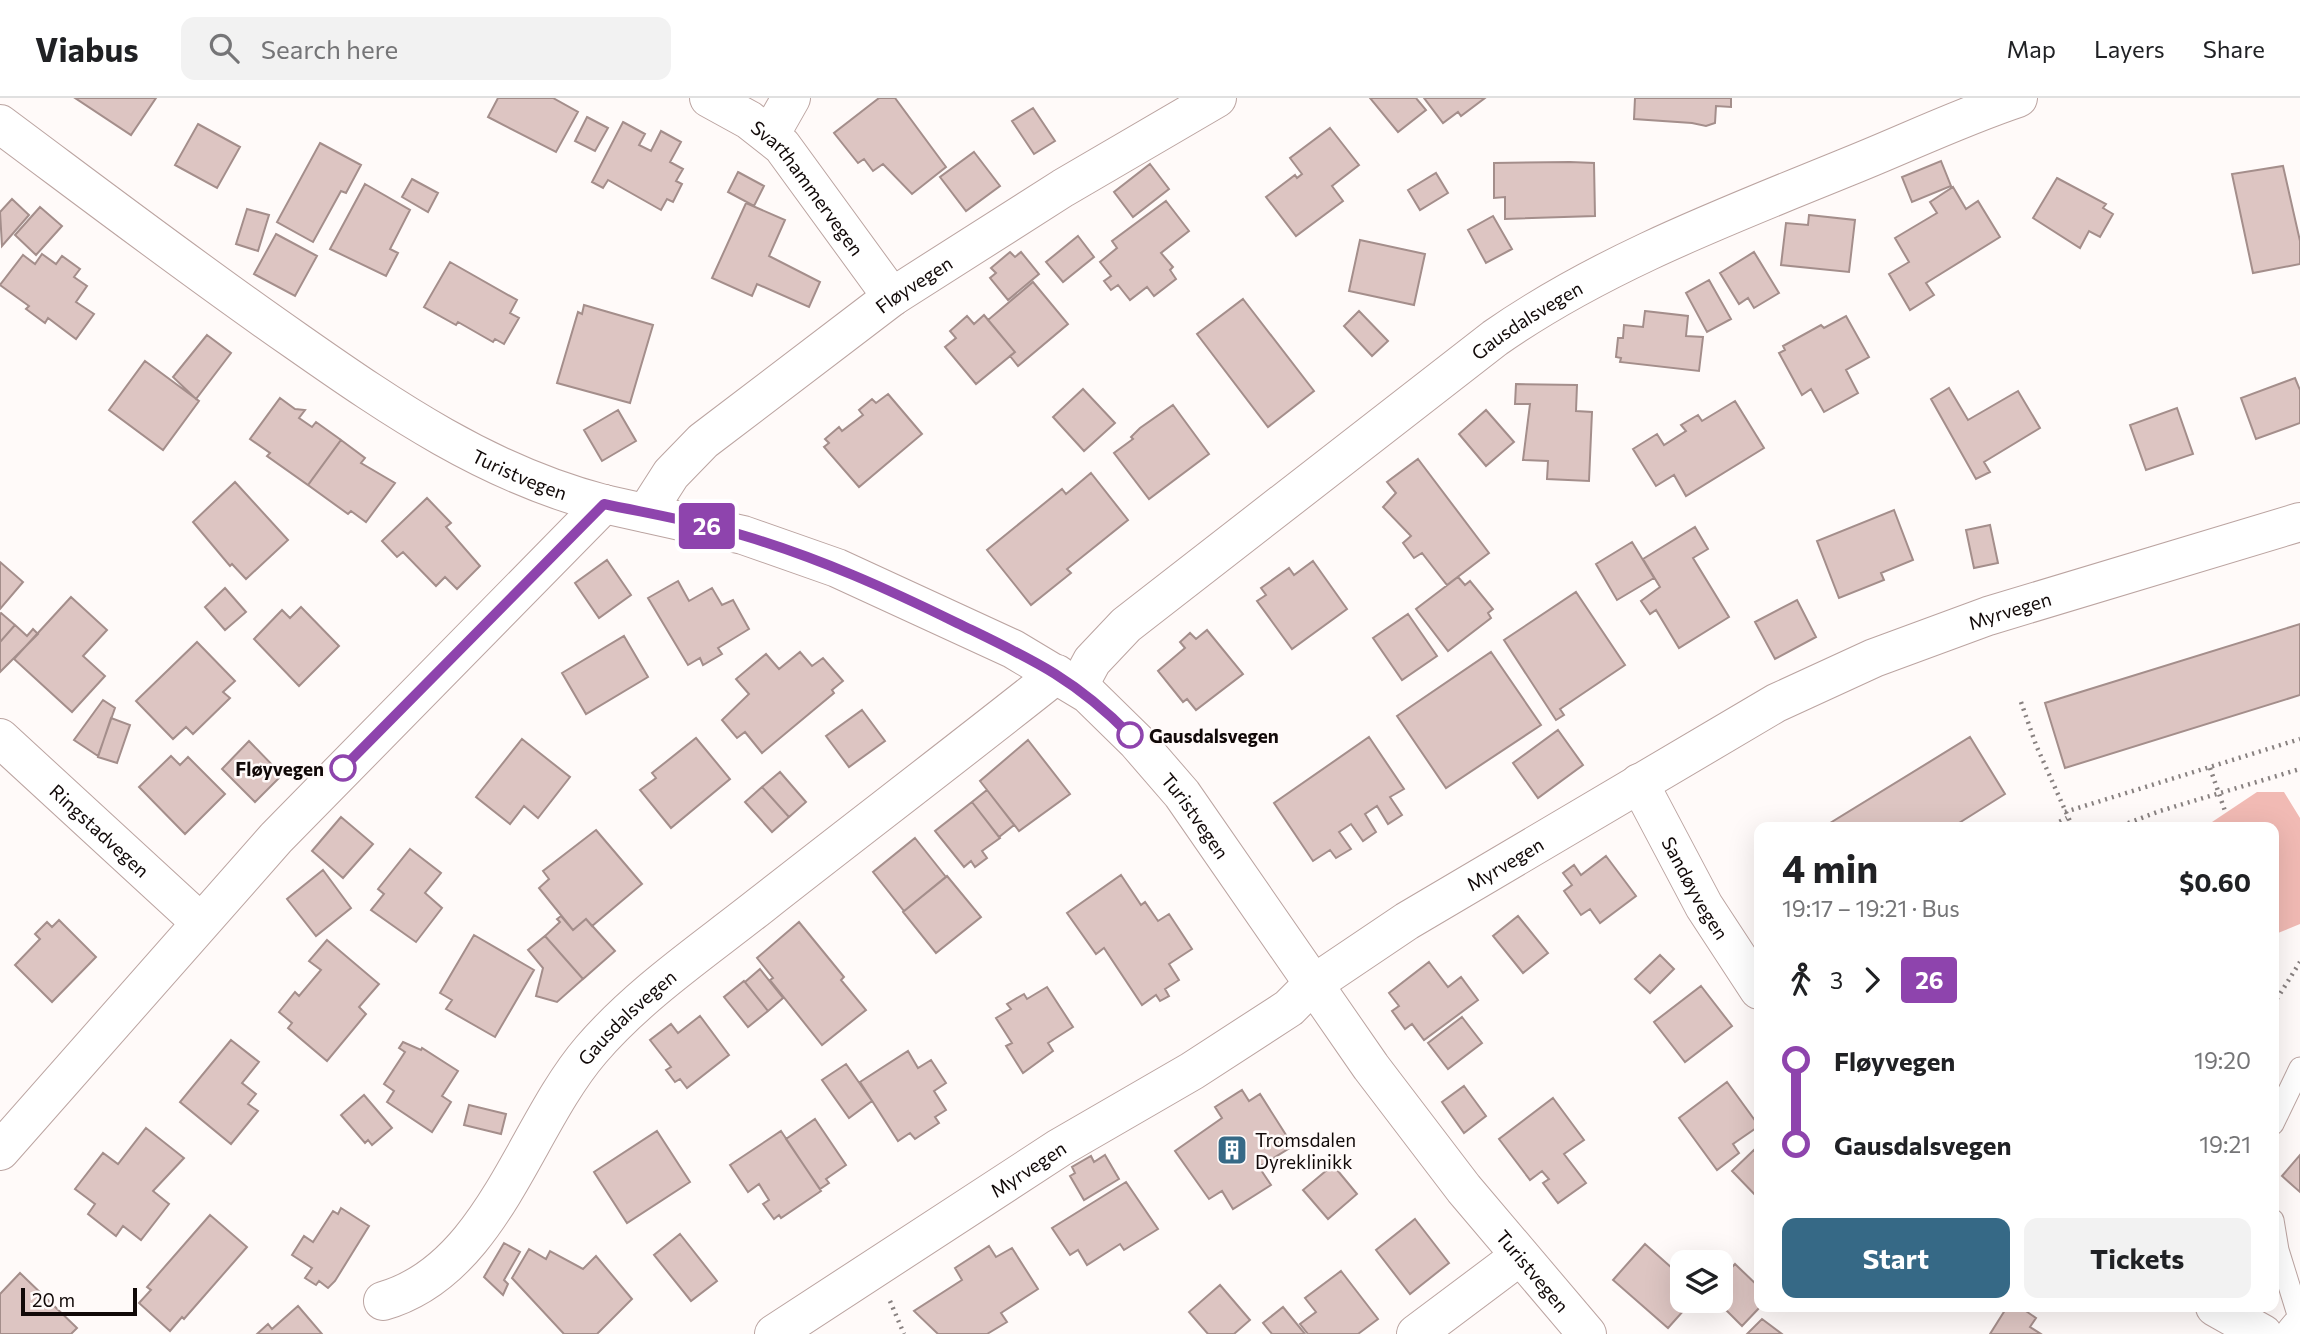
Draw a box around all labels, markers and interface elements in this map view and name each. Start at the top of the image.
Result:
search box [181,17,671,80]
text: Viabus [35,28,139,69]
icon: search [205,29,243,67]
text: Search here [261,33,398,64]
text: Map [2007,34,2056,63]
text: Layers [2094,34,2165,63]
text: Share [2203,34,2265,63]
street label: Svarthammervegen [747,115,869,260]
street label: Fløyvegen [870,250,956,317]
street label: Gausdalsvegen [1466,275,1586,364]
street label: Turistvegen [469,443,570,504]
line badge: 26 [676,503,738,549]
text: 26 [693,511,721,540]
street label: Myrvegen [1965,586,2054,634]
marker: Gausdalsvegen [1117,722,1143,748]
place label: Gausdalsvegen [1149,724,1279,747]
marker: Fløyvegen [330,755,356,781]
place label: Fløyvegen [235,757,324,780]
street label: Turistvegen [1157,768,1235,863]
street label: Ringstadvegen [46,779,154,881]
street label: Myrvegen [1462,832,1547,895]
street label: Sandøyvegen [1658,832,1734,943]
text: 4 min [1782,844,1878,891]
text: $0.60 [2179,866,2251,897]
text: 19:17 – 19:21 · Bus [1782,894,1960,922]
icon: walk [1782,961,1820,999]
icon: forward [1853,961,1891,999]
street label: Gausdalsvegen [572,964,680,1069]
text: 26 [1915,965,1943,994]
text: 3 [1830,966,1843,994]
text: Fløyvegen [1834,1045,1955,1076]
text: 19:20 [2194,1046,2251,1074]
place label: Tromsdalen Dyreklinikk [1255,1128,1356,1173]
text: Gausdalsvegen [1834,1129,2011,1160]
text: 19:21 [2199,1130,2251,1158]
building icon: Tromsdalen Dyreklinikk [1215,1133,1249,1167]
street label: Myrvegen [986,1135,1070,1201]
button: Start [1782,1218,2010,1298]
button: Tickets [2024,1218,2251,1298]
street label: Turistvegen [1492,1225,1574,1316]
map controls [1670,1250,1733,1313]
button: layers [1670,1250,1733,1313]
scale bar [21,1285,136,1317]
text: 20 m [32,1288,75,1311]

